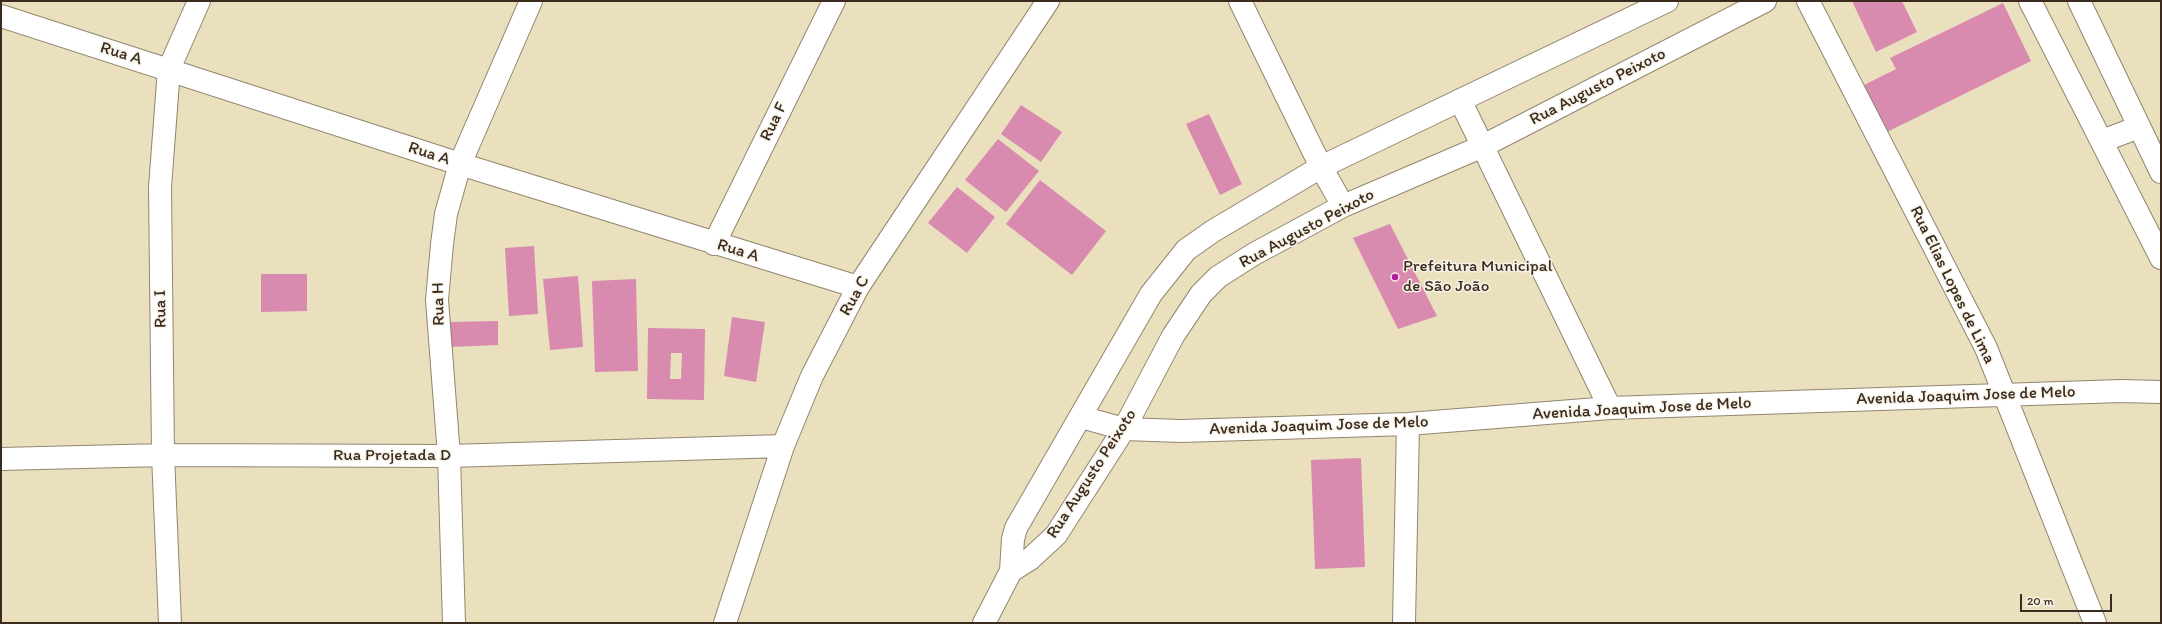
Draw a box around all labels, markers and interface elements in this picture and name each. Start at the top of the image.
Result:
street label: Rua A [98,38,144,70]
street label: Rua Augusto Peixoto [1526,44,1670,130]
street label: Rua F [756,99,792,145]
street label: Rua A [406,138,452,170]
street label: Rua Augusto Peixoto [1236,185,1378,273]
street label: Rua Elias Lopes de Lima [1905,203,1999,367]
street label: Rua A [715,235,761,267]
place label: Prefeitura Municipal de São João [1403,257,1553,297]
street label: Rua C [836,272,874,320]
marker: Prefeitura Municipal de São João [1390,272,1400,282]
street label: Rua H [428,282,450,326]
street label: Rua I [150,290,172,328]
street label: Avenida Joaquim Jose de Melo [1856,382,2076,410]
street label: Avenida Joaquim Jose de Melo [1532,393,1752,425]
street label: Rua Augusto Peixoto [1043,405,1141,543]
street label: Avenida Joaquim Jose de Melo [1209,412,1429,440]
street label: Rua Projetada D [333,446,451,466]
scale bar [2022,586,2114,612]
text: 20 m [2027,594,2054,608]

